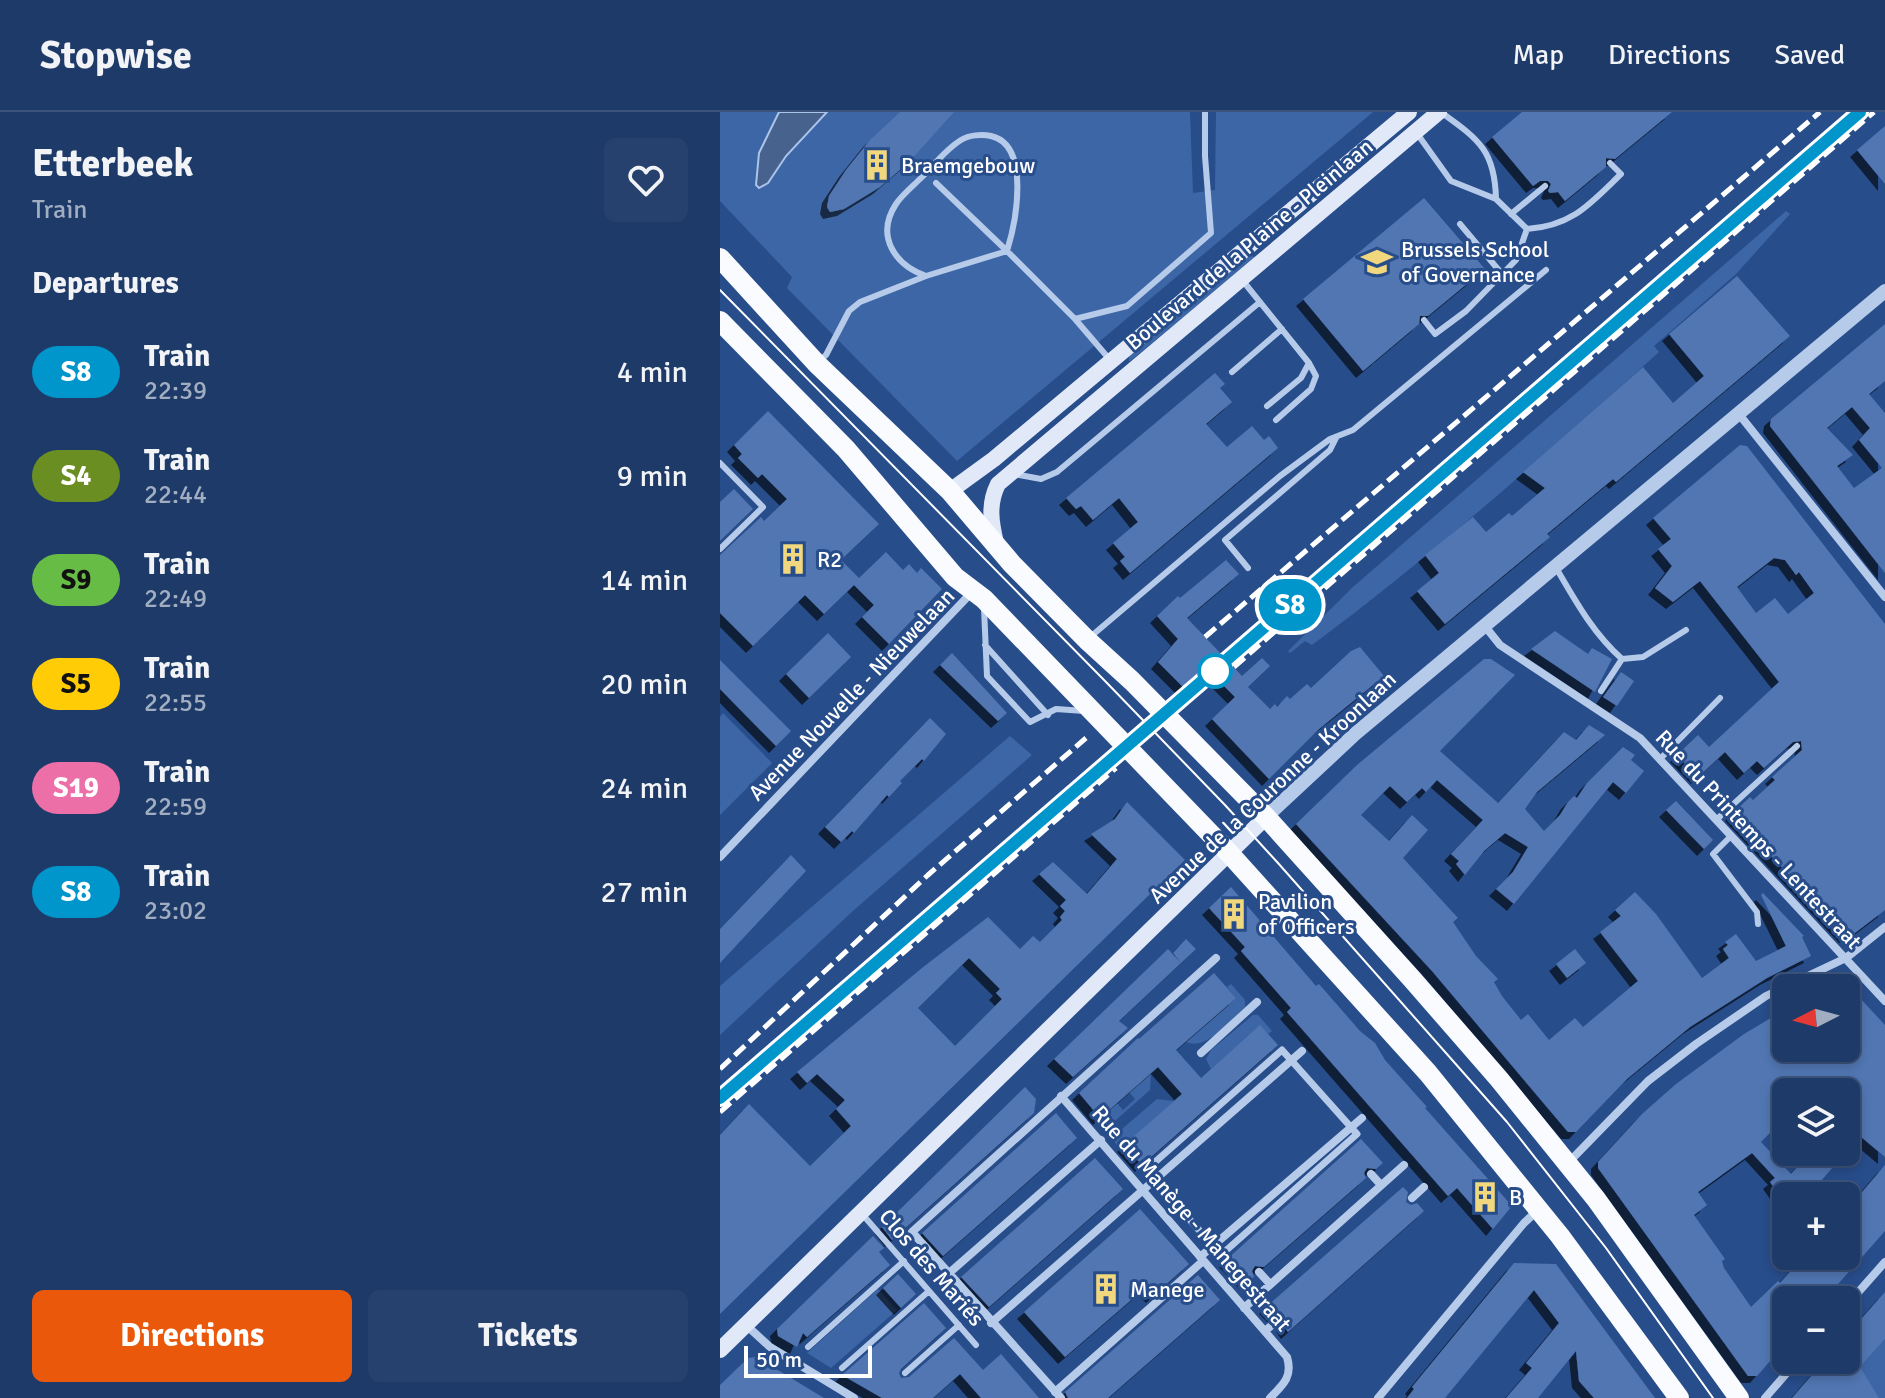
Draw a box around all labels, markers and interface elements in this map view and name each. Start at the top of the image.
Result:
text: Stopwise [40,32,192,79]
text: Map [1512,38,1564,72]
text: Directions [1608,38,1730,72]
text: Saved [1774,38,1845,72]
street label: Boulevard de la Plaine - Pleinlaan [1120,133,1378,356]
button: heart [604,138,688,222]
text: Etterbeek [32,140,193,187]
building icon: Braemgebouw [860,148,894,182]
place label: Braemgebouw [901,152,1035,179]
text: Train [32,194,87,226]
place label: Brussels School of Governance [1401,236,1549,288]
school or university icon: Brussels School of Governance [1360,245,1394,279]
text: Departures [32,265,179,302]
text: Train [144,338,210,375]
text: 4 min [617,354,688,391]
text: S8 [61,355,91,389]
text: 22:39 [144,375,207,407]
text: Train [144,442,210,479]
text: 9 min [617,458,688,495]
text: S4 [61,459,91,493]
text: 22:44 [144,479,207,511]
building icon: R2 [776,542,810,576]
text: Train [144,546,210,583]
place label: R2 [817,546,842,573]
text: 14 min [601,562,688,599]
text: S9 [61,563,91,597]
line badge: S8 [1254,579,1326,631]
street label: Avenue Nouvelle - Nieuwelaan [743,582,960,806]
text: 22:49 [144,583,207,615]
text: S8 [1275,588,1305,622]
text: Train [144,650,210,687]
unlabelled marker [1198,654,1232,688]
text: 20 min [601,666,688,703]
street label: Avenue de la Couronne - Kroonlaan [1143,666,1402,909]
text: S5 [61,667,91,701]
text: 22:55 [144,687,207,719]
street label: Rue du Printemps - Lentestraat [1650,724,1868,955]
text: Train [144,754,210,791]
text: 24 min [601,770,688,807]
text: S19 [53,771,99,805]
text: 22:59 [144,791,207,823]
text: Train [144,858,210,895]
text: 27 min [601,874,688,911]
text: S8 [61,875,91,909]
place label: Pavilion of Officers [1258,888,1355,940]
text: 23:02 [144,895,207,927]
building icon: Pavilion of Officers [1217,897,1251,931]
north arrow [1772,974,1860,1062]
map controls [1772,974,1860,1374]
button: layers [1772,1078,1860,1166]
street label: Rue du Manège - Manegestraat [1087,1100,1297,1336]
building icon: B [1468,1180,1502,1214]
button: + [1772,1182,1860,1270]
place label: B [1509,1184,1522,1211]
street label: Clos des Mariés [873,1203,990,1331]
building icon: Manege [1089,1272,1123,1306]
place label: Manege [1130,1276,1205,1302]
button: − [1772,1286,1860,1374]
button: Directions [32,1290,352,1382]
button: Tickets [368,1290,688,1382]
scale bar [744,1342,872,1378]
text: 50 m [756,1346,802,1373]

